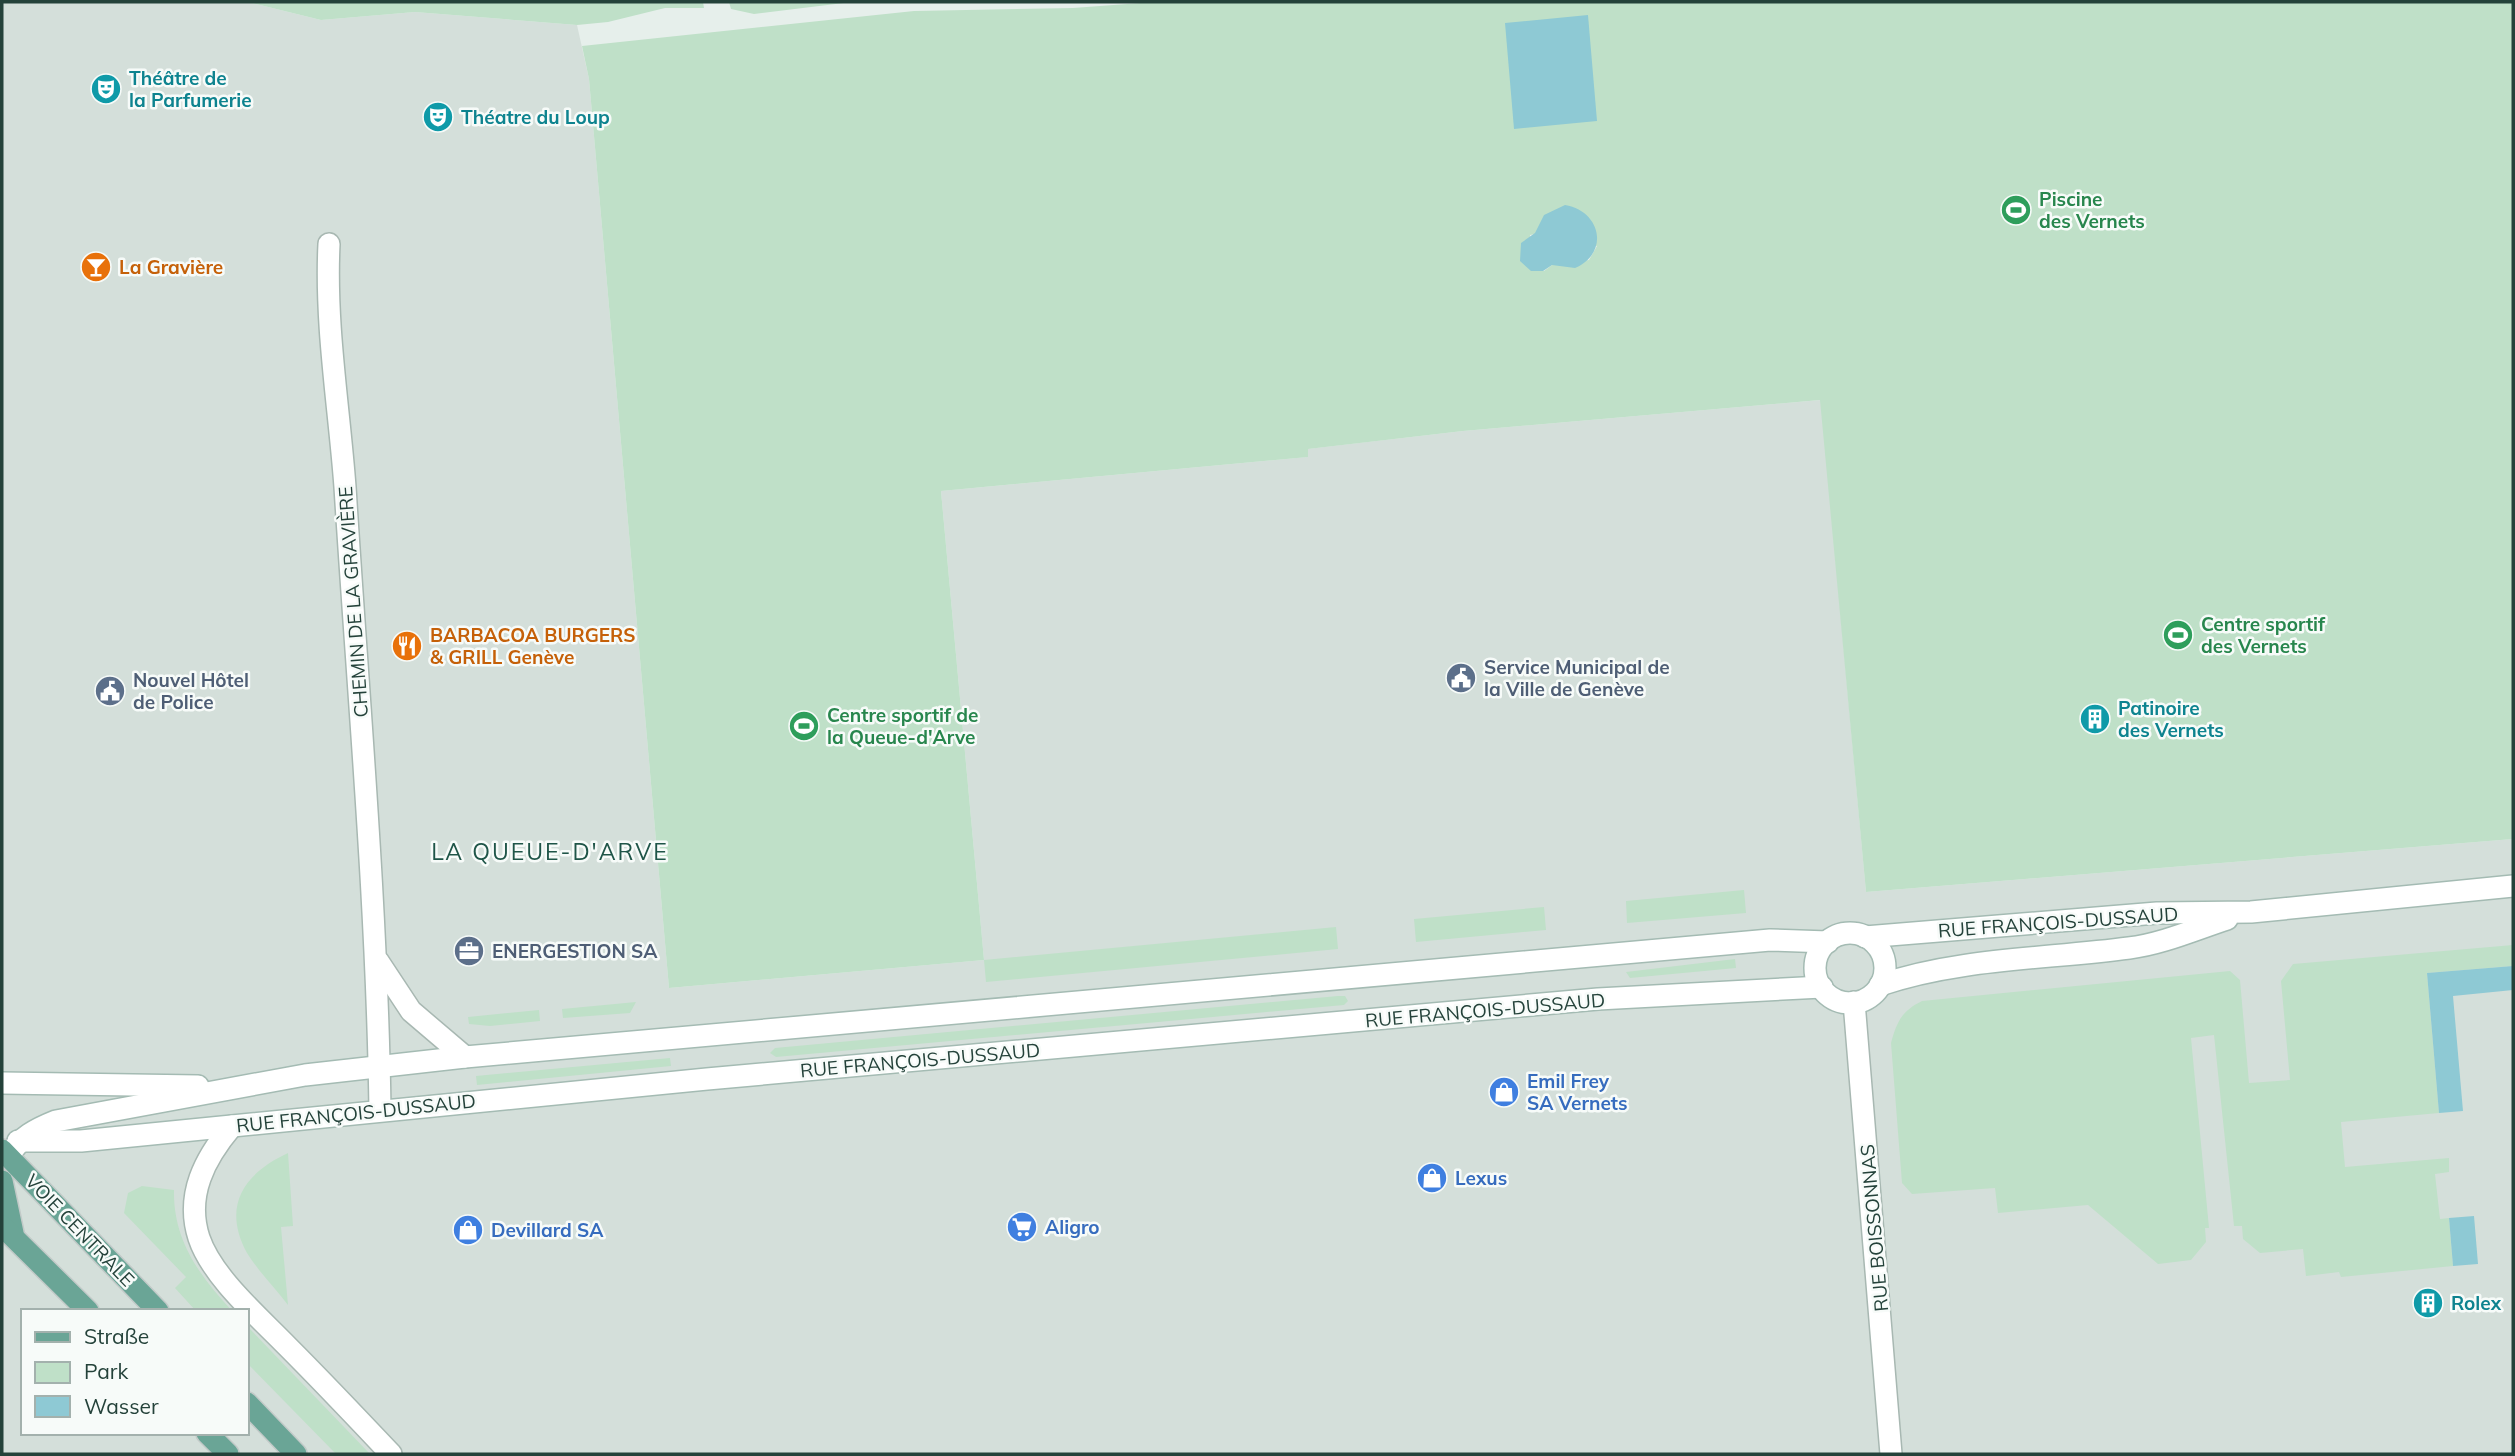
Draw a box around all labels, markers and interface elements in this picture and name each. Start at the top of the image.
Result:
place label: Théâtre de la Parfumerie [129,66,252,112]
theatre icon: Théâtre de la Parfumerie [89,72,123,106]
theatre icon: Théatre du Loup [421,100,455,134]
place label: Théatre du Loup [461,105,610,129]
place label: Piscine des Vernets [2039,187,2145,233]
sports icon: Piscine des Vernets [1999,193,2033,227]
bar icon: La Gravière [79,250,113,284]
place label: La Gravière [119,255,223,279]
street label: CHEMIN DE LA GRAVIÈRE [333,486,373,718]
place label: Centre sportif des Vernets [2201,612,2326,658]
sports icon: Centre sportif des Vernets [2161,618,2195,652]
place label: BARBACOA BURGERS & GRILL Genève [430,623,636,669]
restaurant icon: BARBACOA BURGERS & GRILL Genève [390,629,424,663]
place label: Service Municipal de la Ville de Genève [1484,655,1670,701]
public building icon: Service Municipal de la Ville de Genève [1444,661,1478,695]
place label: Nouvel Hôtel de Police [133,668,249,714]
public building icon: Nouvel Hôtel de Police [93,674,127,708]
place label: Patinoire des Vernets [2118,696,2224,742]
building icon: Patinoire des Vernets [2078,702,2112,736]
place label: Centre sportif de la Queue-d'Arve [827,703,978,749]
sports icon: Centre sportif de la Queue-d'Arve [787,709,821,743]
district label: LA QUEUE-D'ARVE [431,837,669,866]
street label: RUE FRANÇOIS-DUSSAUD [1937,902,2179,942]
office icon: ENERGESTION SA [452,934,486,968]
place label: ENERGESTION SA [492,939,658,963]
street label: RUE FRANÇOIS-DUSSAUD [1364,988,1606,1032]
street label: RUE FRANÇOIS-DUSSAUD [799,1038,1041,1082]
place label: Emil Frey SA Vernets [1527,1069,1628,1115]
shop icon: Emil Frey SA Vernets [1487,1075,1521,1109]
street label: RUE FRANÇOIS-DUSSAUD [235,1088,477,1138]
street label: RUE BOISSONNAS [1855,1143,1893,1313]
shop icon: Lexus [1415,1161,1449,1195]
place label: Lexus [1455,1166,1507,1190]
street label: VOIE CENTRALE [20,1169,140,1291]
supermarket icon: Aligro [1005,1210,1039,1244]
shop icon: Devillard SA [451,1213,485,1247]
place label: Aligro [1045,1215,1100,1239]
place label: Devillard SA [491,1218,604,1242]
building icon: Rolex [2411,1286,2445,1320]
place label: Rolex [2451,1291,2502,1315]
legend [21,1309,248,1435]
text: Straße [84,1323,149,1349]
text: Park [84,1358,128,1384]
text: Wasser [84,1393,159,1419]

